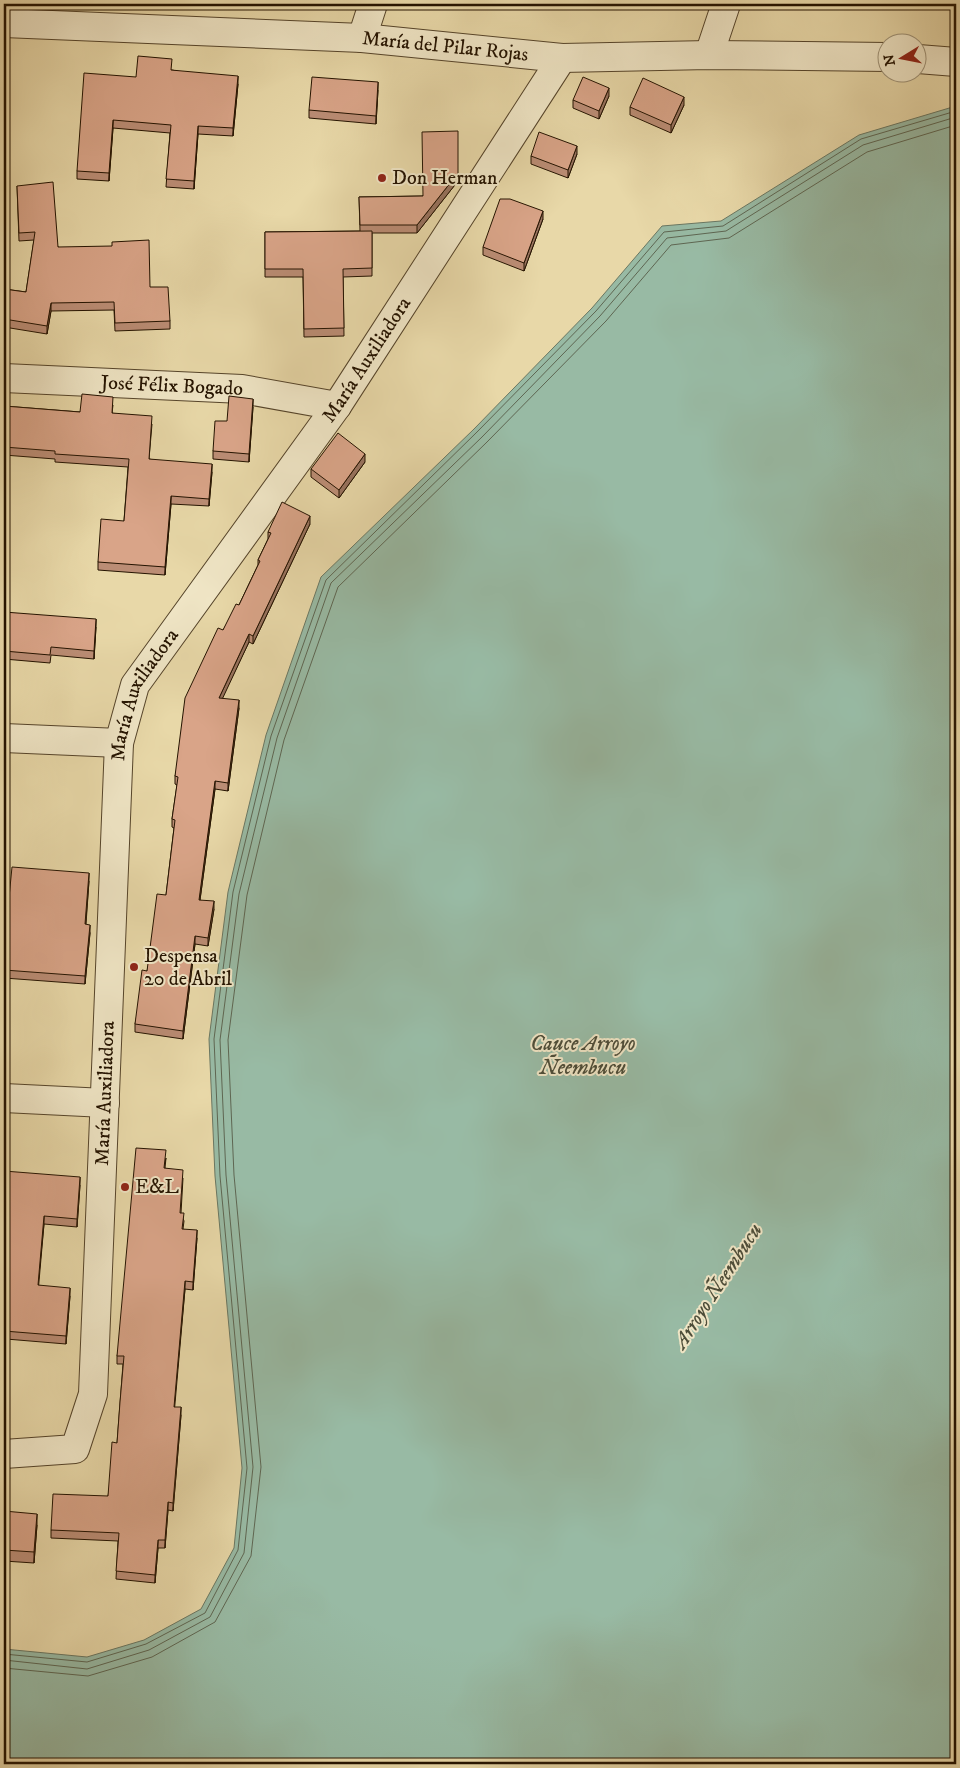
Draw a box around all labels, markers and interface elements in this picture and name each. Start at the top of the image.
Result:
street label: María del Pilar Rojas [361,26,530,67]
north arrow [878,32,928,82]
text: N [880,52,900,67]
place label: Don Herman [392,166,498,191]
marker: Don Herman [376,172,388,184]
street label: María Auxiliadora [317,292,417,428]
street label: José Félix Bogado [98,370,243,402]
street label: María Auxiliadora [106,623,185,761]
place label: Despensa 20 de Abril [144,944,232,992]
marker: Despensa 20 de Abril [128,961,140,973]
street label: María Auxiliadora [90,1020,120,1166]
water label: Cauce Arroyo Ñeembucu [530,1031,636,1081]
place label: E&L [135,1175,180,1200]
marker: E&L [119,1181,131,1193]
water label: Arroyo Ñeembucu [666,1218,768,1355]

